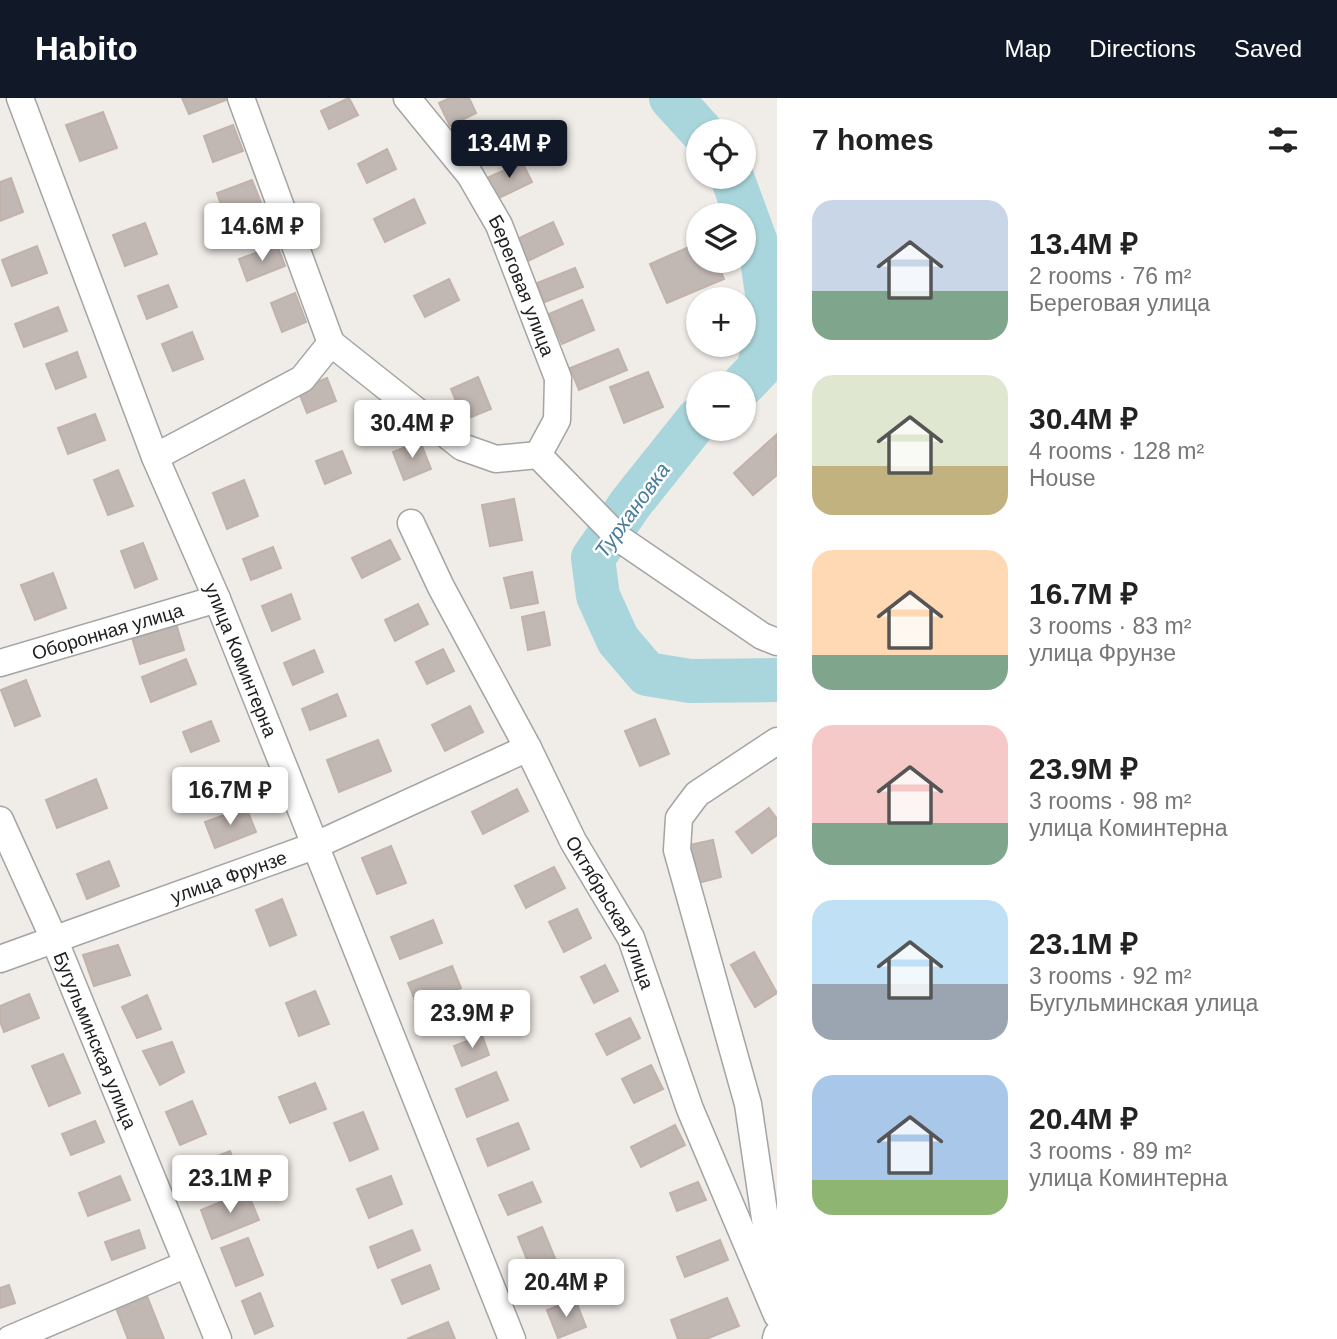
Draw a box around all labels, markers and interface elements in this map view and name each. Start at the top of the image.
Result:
text: Habito [35,30,138,67]
text: Map [1005,35,1051,62]
text: Directions [1089,35,1196,62]
text: Saved [1234,35,1302,62]
map controls [686,119,756,441]
button: locate [686,119,756,189]
pin: 13.4M ₽ [444,120,574,180]
icon: filters [1264,121,1302,159]
text: 7 homes [812,123,934,156]
text: 13.4M ₽ [467,130,551,156]
button: layers [686,203,756,273]
pin: 14.6M ₽ [197,204,327,263]
street label: Береговая улица [485,211,559,359]
text: 14.6M ₽ [220,213,304,239]
text: 13.4M ₽ [1029,227,1138,260]
icon: home [868,228,952,312]
text: 2 rooms · 76 m² [1029,263,1191,289]
button: + [686,287,756,357]
text: Береговая улица [1029,290,1210,316]
button: − [686,371,756,441]
pin: 30.4M ₽ [347,400,477,460]
text: 30.4M ₽ [1029,402,1138,435]
icon: home [868,403,952,487]
text: 30.4M ₽ [370,410,454,436]
text: 4 rooms · 128 m² [1029,438,1204,464]
water label: Турхановка [590,458,674,562]
text: House [1029,465,1095,491]
text: 16.7M ₽ [1029,577,1138,610]
icon: home [868,578,952,662]
street label: улица Коминтерна [201,580,282,740]
street label: Оборонная улица [29,599,186,664]
text: 3 rooms · 83 m² [1029,613,1191,639]
text: улица Фрунзе [1029,640,1176,666]
text: 23.9M ₽ [1029,752,1138,785]
icon: home [868,753,952,837]
pin: 16.7M ₽ [165,768,295,827]
text: 16.7M ₽ [188,777,272,803]
text: 3 rooms · 98 m² [1029,788,1191,814]
text: улица Коминтерна [1029,815,1228,841]
street label: Октябрьская улица [562,832,658,992]
street label: улица Фрунзе [168,846,289,907]
text: 23.1M ₽ [1029,927,1138,960]
icon: home [868,928,952,1012]
street label: Бугульминская улица [50,949,141,1132]
text: 3 rooms · 92 m² [1029,963,1191,989]
pin: 23.9M ₽ [407,990,537,1050]
text: Бугульминская улица [1029,990,1258,1016]
text: 23.9M ₽ [430,1000,514,1026]
text: 20.4M ₽ [1029,1102,1138,1135]
icon: home [868,1103,952,1187]
text: 3 rooms · 89 m² [1029,1138,1191,1164]
pin: 23.1M ₽ [165,1156,295,1215]
text: 23.1M ₽ [188,1165,272,1191]
text: улица Коминтерна [1029,1165,1228,1191]
pin: 20.4M ₽ [501,1260,631,1319]
text: 20.4M ₽ [524,1269,608,1295]

